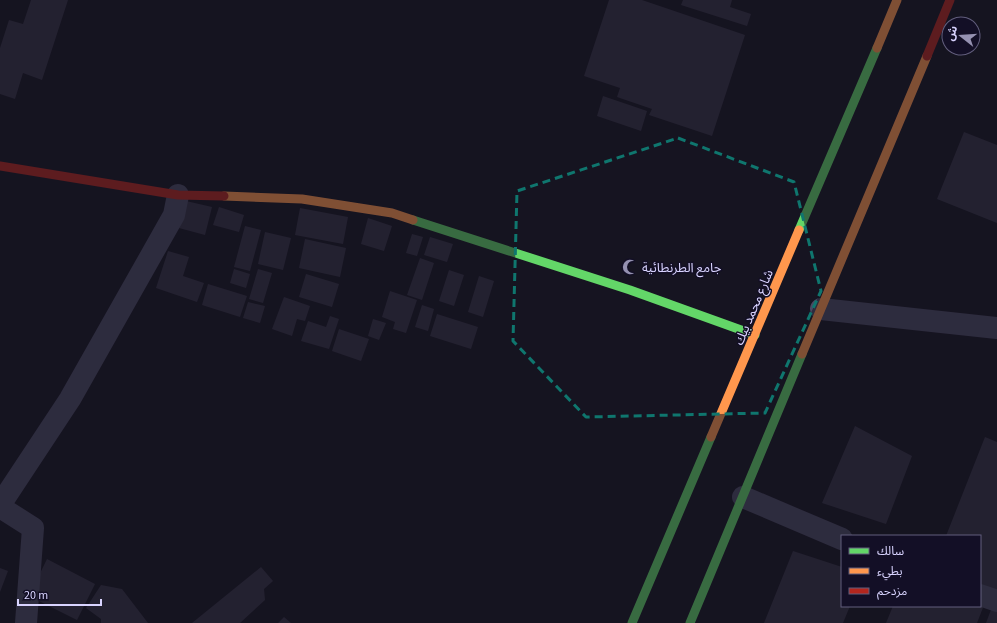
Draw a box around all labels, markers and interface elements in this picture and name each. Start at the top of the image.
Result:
north arrow [941,16,981,56]
text: ش [943,24,961,43]
mosque icon: جامع الطرنطائية [621,258,639,276]
place label: جامع الطرنطائية [642,259,722,278]
street label: شارع محمد بيك [730,267,779,348]
legend [841,535,981,607]
text: سالك [877,543,904,560]
text: بطيء [877,563,903,581]
scale bar [18,581,101,607]
text: مزدحم [877,583,907,600]
text: 20 m [24,587,48,604]

